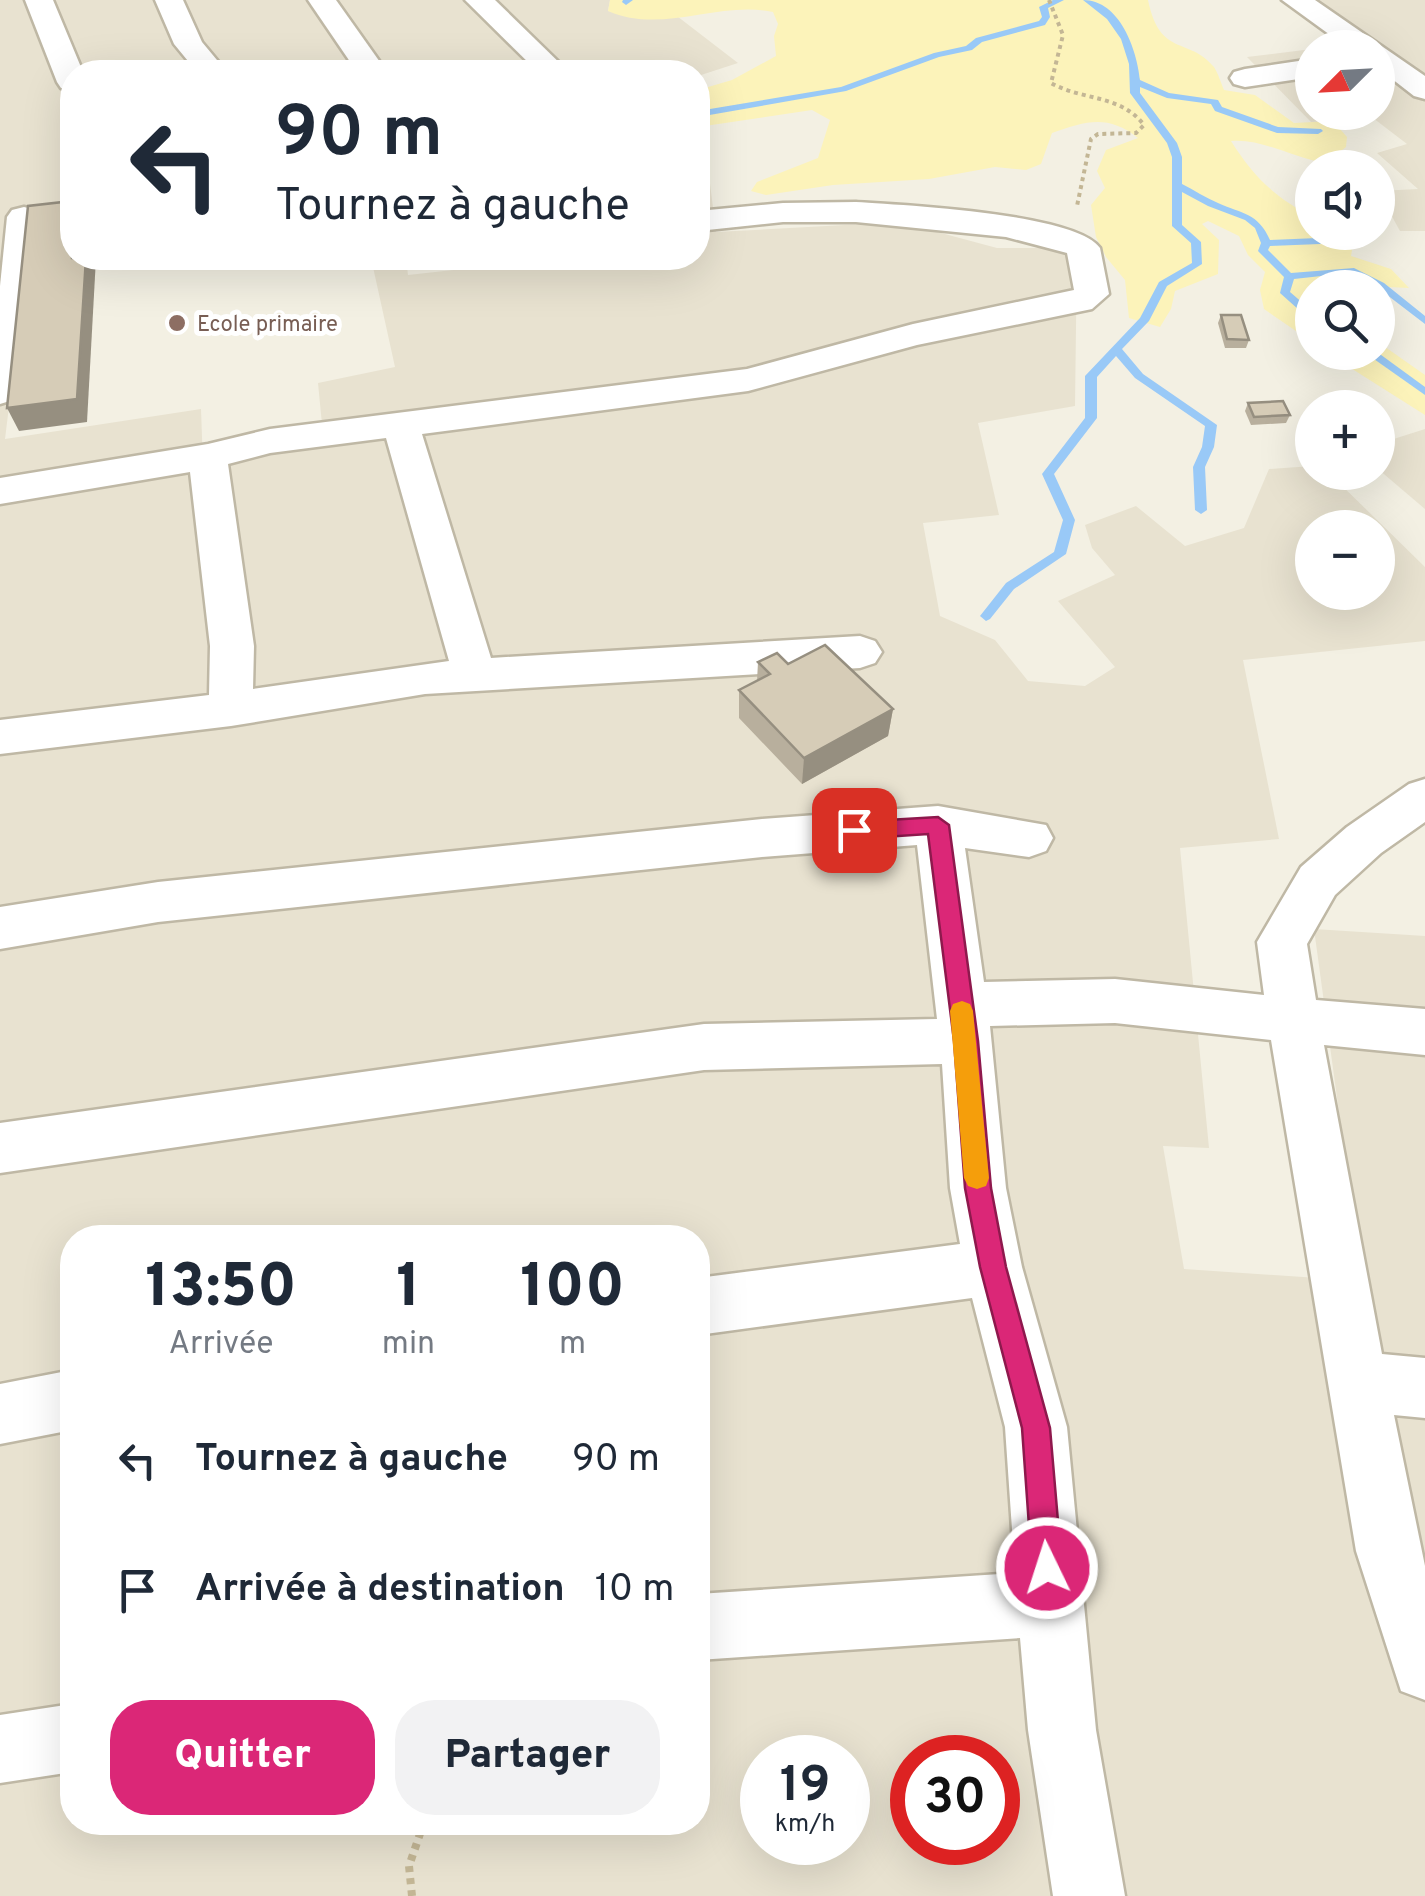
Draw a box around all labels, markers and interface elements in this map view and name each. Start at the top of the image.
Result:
north arrow [1295,30,1395,130]
map controls [1295,30,1395,610]
text: 90 m [275,92,443,181]
icon: left [110,100,240,230]
button: sound [1295,150,1395,250]
text: Tournez à gauche [275,179,630,236]
button: search [1295,270,1395,370]
marker: Ecole primaire [166,312,188,334]
place label: Ecole primaire [197,312,338,339]
button: + [1295,390,1395,490]
button: − [1295,510,1395,610]
pin [812,788,897,873]
icon: arrive [827,803,882,858]
text: 13:50 [145,1252,297,1328]
text: 1 [396,1252,421,1328]
text: 100 [520,1252,625,1328]
text: Arrivée [168,1325,273,1365]
text: min [382,1325,435,1365]
text: m [559,1325,586,1365]
icon: left [110,1433,165,1488]
text: Tournez à gauche [195,1436,508,1485]
text: 90 m [572,1436,660,1485]
position arrow [995,1516,1099,1620]
icon: arrive [110,1563,165,1618]
text: Arrivée à destination [195,1566,565,1615]
text: 10 m [595,1566,674,1615]
button: Quitter [110,1700,375,1815]
button: Partager [395,1700,660,1815]
speed limit sign: 30 [890,1735,1020,1865]
text: 19 [780,1756,830,1819]
text: km/h [775,1809,835,1841]

